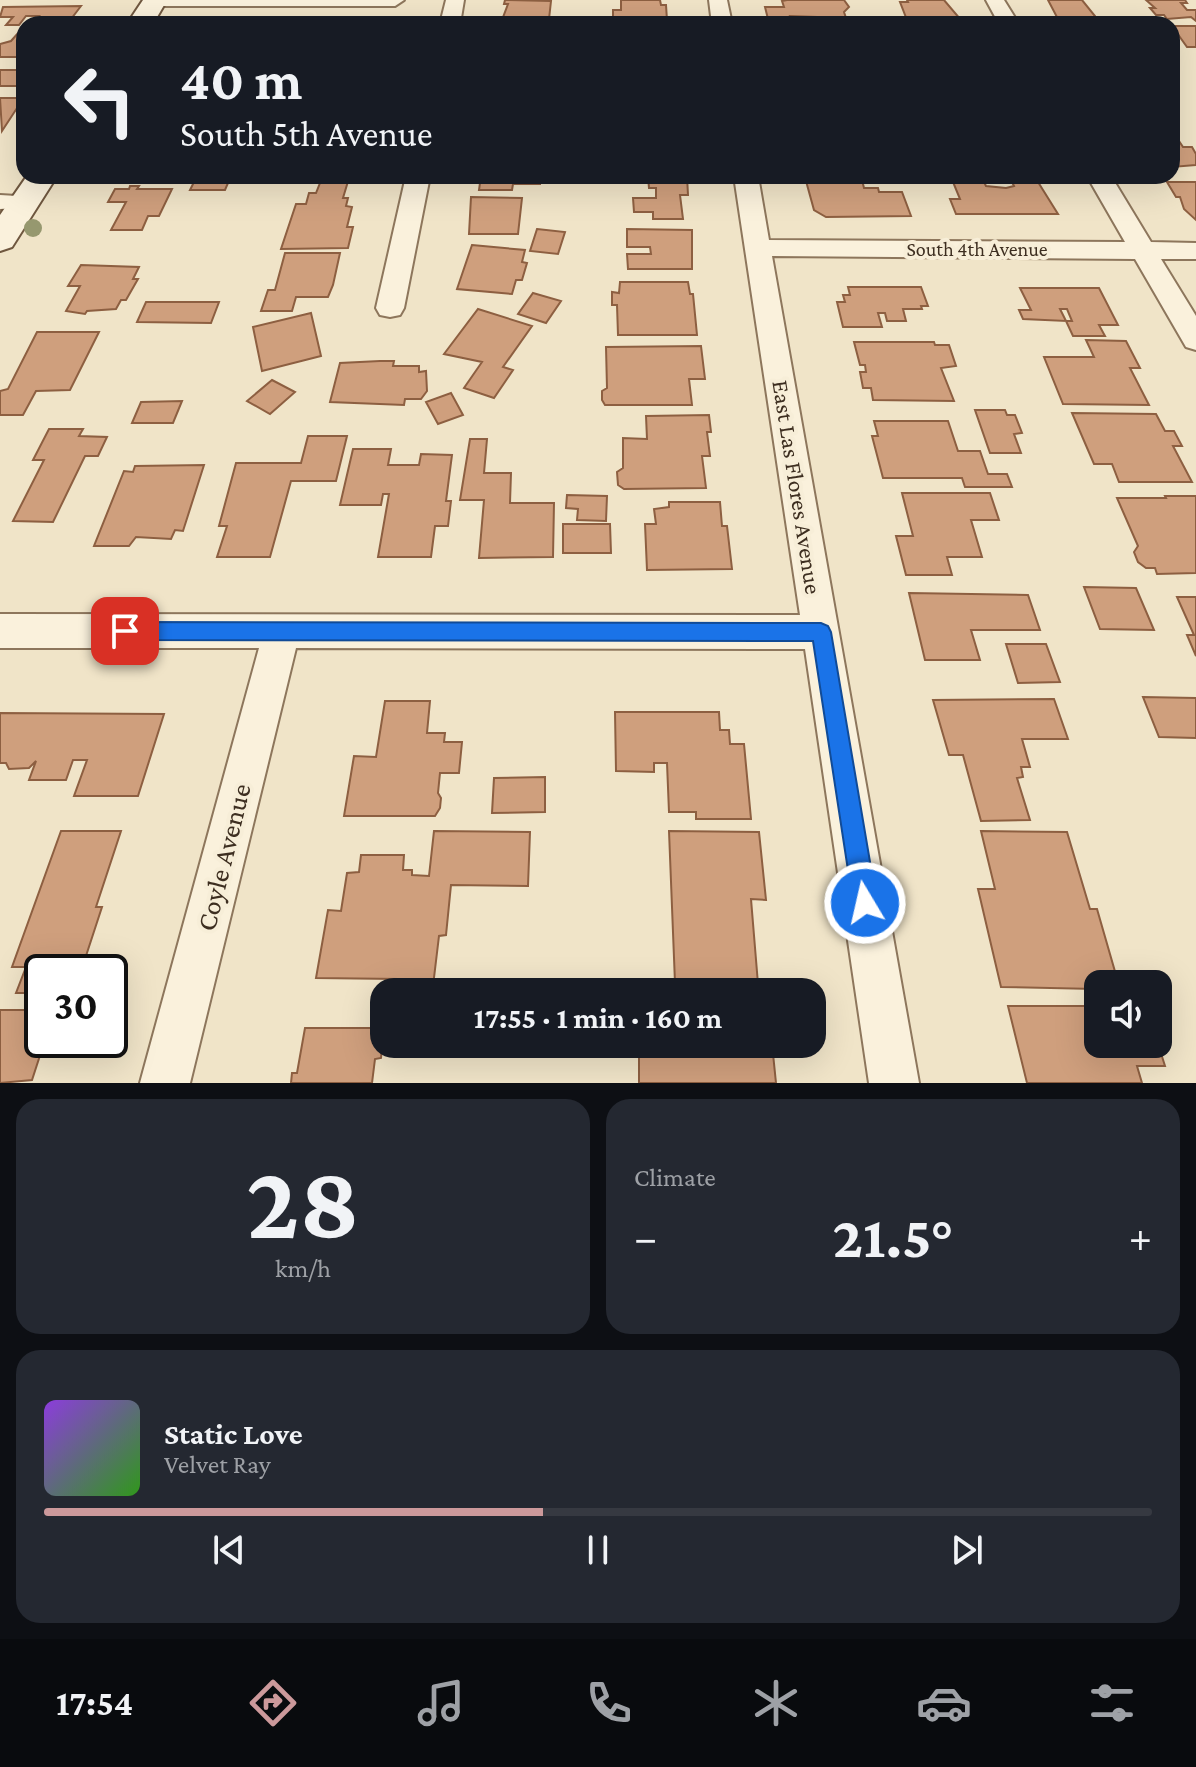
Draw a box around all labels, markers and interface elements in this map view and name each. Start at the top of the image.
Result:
icon: left [48,48,152,152]
text: 40 m [180,49,302,111]
text: South 5th Avenue [180,114,433,154]
street label: South 4th Avenue [906,238,1048,260]
street label: East Las Flores Avenue [767,378,828,596]
pin [91,597,159,665]
icon: arrive [103,609,147,653]
street label: Coyle Avenue [190,780,257,934]
position arrow [823,861,907,945]
speed limit sign: 30 [24,954,128,1058]
map controls [1084,970,1172,1058]
button: sound [1084,970,1172,1058]
text: 17:55 · 1 min · 160 m [474,1001,722,1034]
text: 28 [246,1144,360,1259]
text: Climate [634,1163,716,1192]
text: 21.5° [832,1203,954,1270]
text: − [634,1213,657,1261]
text: + [1129,1213,1152,1261]
text: km/h [275,1254,331,1283]
text: Static Love [164,1417,303,1450]
text: Velvet Ray [164,1450,271,1479]
icon: previous [207,1528,251,1572]
icon: pause [576,1528,620,1572]
icon: next [945,1528,989,1572]
icon: directions [245,1675,301,1731]
icon: music [413,1675,469,1731]
icon: phone [581,1675,637,1731]
icon: climate [748,1675,804,1731]
icon: car [916,1675,972,1731]
icon: filters [1084,1675,1140,1731]
text: 17:54 [56,1683,133,1723]

